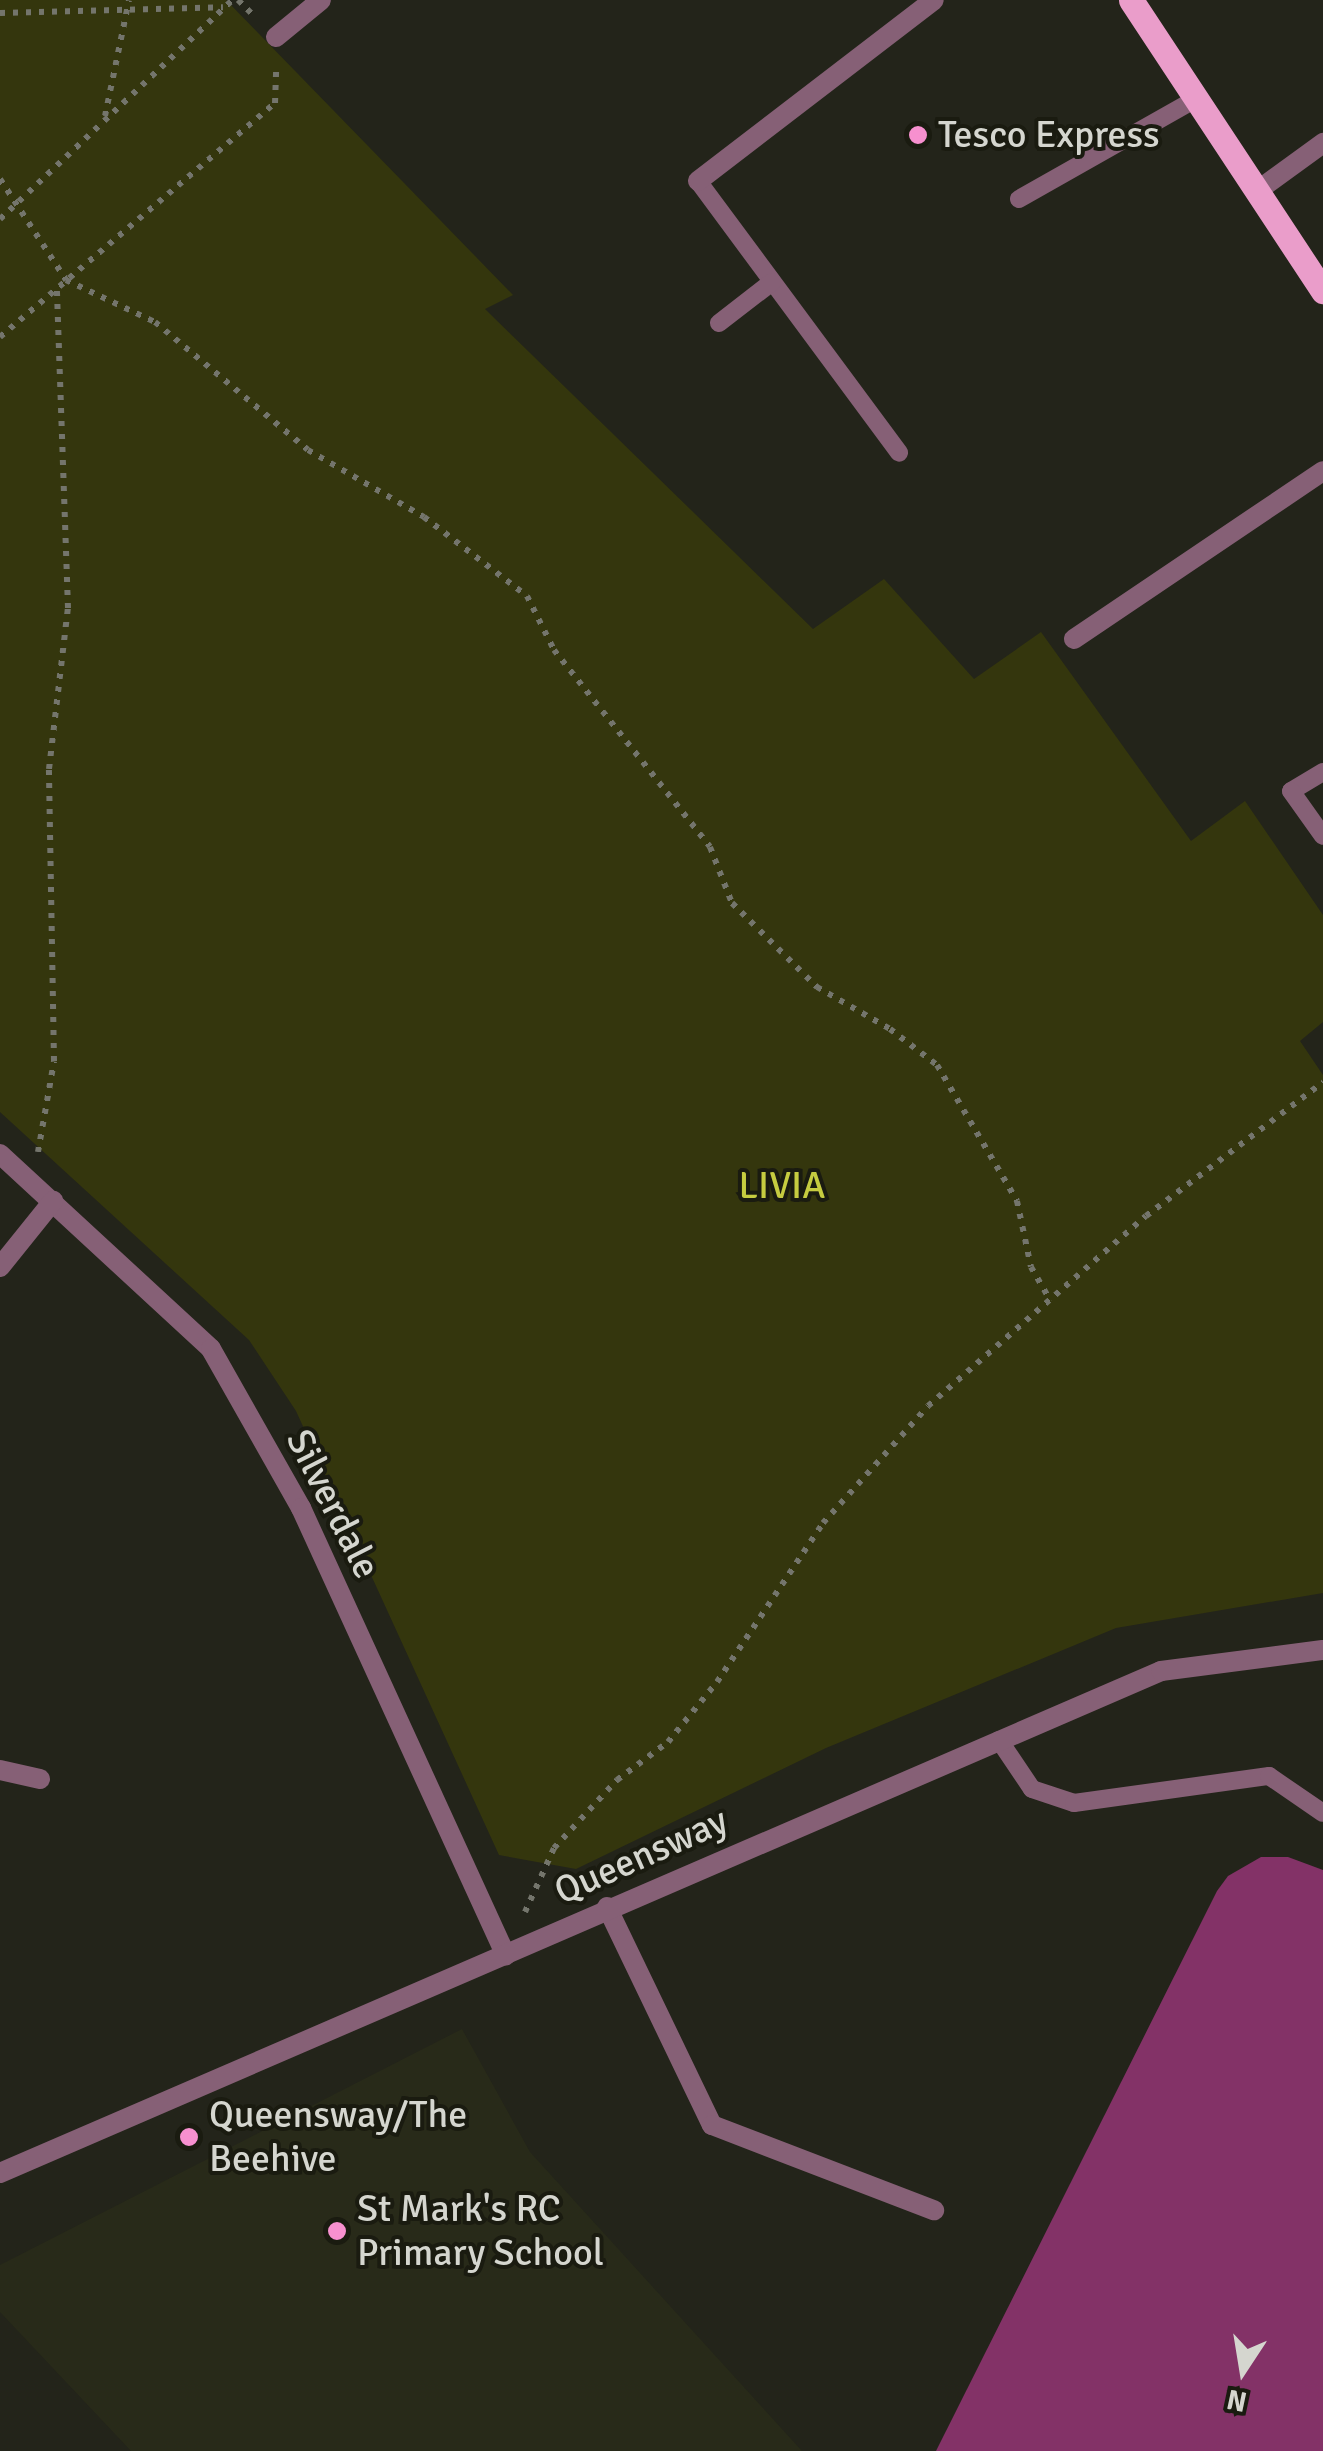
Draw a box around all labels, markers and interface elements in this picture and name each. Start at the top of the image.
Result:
place label: Tesco Express [938,112,1160,158]
marker: Tesco Express [907,124,929,146]
park label: LIVIA [739,1163,825,1209]
street label: Silverdale [276,1422,390,1586]
street label: Queensway [547,1798,735,1914]
place label: Queensway/The Beehive [209,2092,467,2182]
marker: Queensway/The Beehive [178,2126,200,2148]
place label: St Mark's RC Primary School [357,2186,604,2276]
marker: St Mark's RC Primary School [326,2220,348,2242]
north arrow [1193,2321,1293,2421]
text: N [1224,2382,1250,2419]

